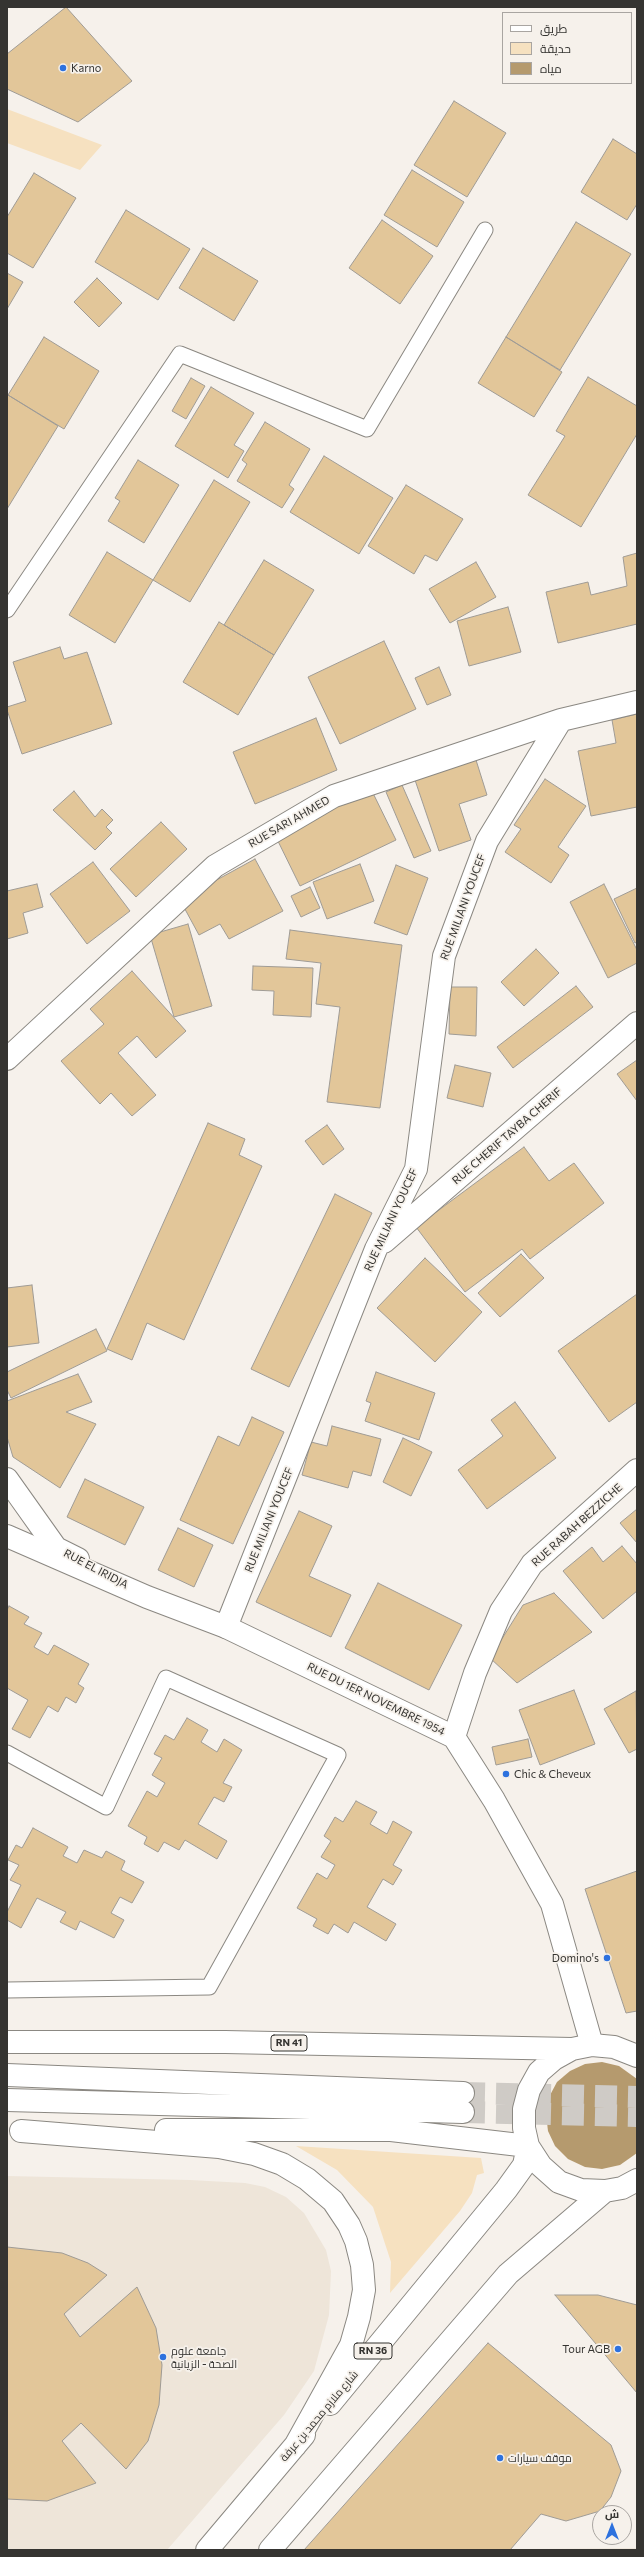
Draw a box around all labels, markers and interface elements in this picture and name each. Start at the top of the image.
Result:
legend [502,12,632,84]
text: طريق [540,21,567,35]
text: حديقة [540,41,571,55]
place label: Karno [71,61,101,75]
text: مياه [540,61,562,75]
marker: Karno [58,63,68,73]
street label: RUE SARI AHMED [246,793,332,851]
street label: RUE MILIANI YOUCEF [438,852,488,962]
street label: RUE CHERIF TAYBA CHERIF [450,1085,564,1187]
street label: RUE MILIANI YOUCEF [361,1166,421,1274]
street label: RUE MILIANI YOUCEF [242,1466,296,1574]
street label: RUE RABAH BEZZICHE [529,1481,625,1569]
street label: RUE EL IRIDJA [61,1546,131,1592]
street label: RUE DU 1ER NOVEMBRE 1954 [305,1660,447,1738]
place label: Chic & Cheveux [514,1767,591,1781]
marker: Chic & Cheveux [501,1769,511,1779]
place label: Domino's [552,1951,599,1965]
marker: Domino's [602,1953,612,1963]
road number: RN 41 [271,2035,307,2051]
place label: Tour AGB [562,2342,610,2356]
road number: RN 36 [354,2343,392,2359]
place label: جامعة علوم الصحة - الزيانية [171,2344,237,2370]
marker: Tour AGB [613,2344,623,2354]
marker: جامعة علوم الصحة - الزيانية [158,2352,168,2362]
street label: شارع ملازم محمد بن عرفة [277,2368,361,2464]
place label: موقف سيارات [508,2451,572,2465]
marker: موقف سيارات [495,2453,505,2463]
north arrow [592,2505,632,2545]
text: ش [605,2507,619,2520]

